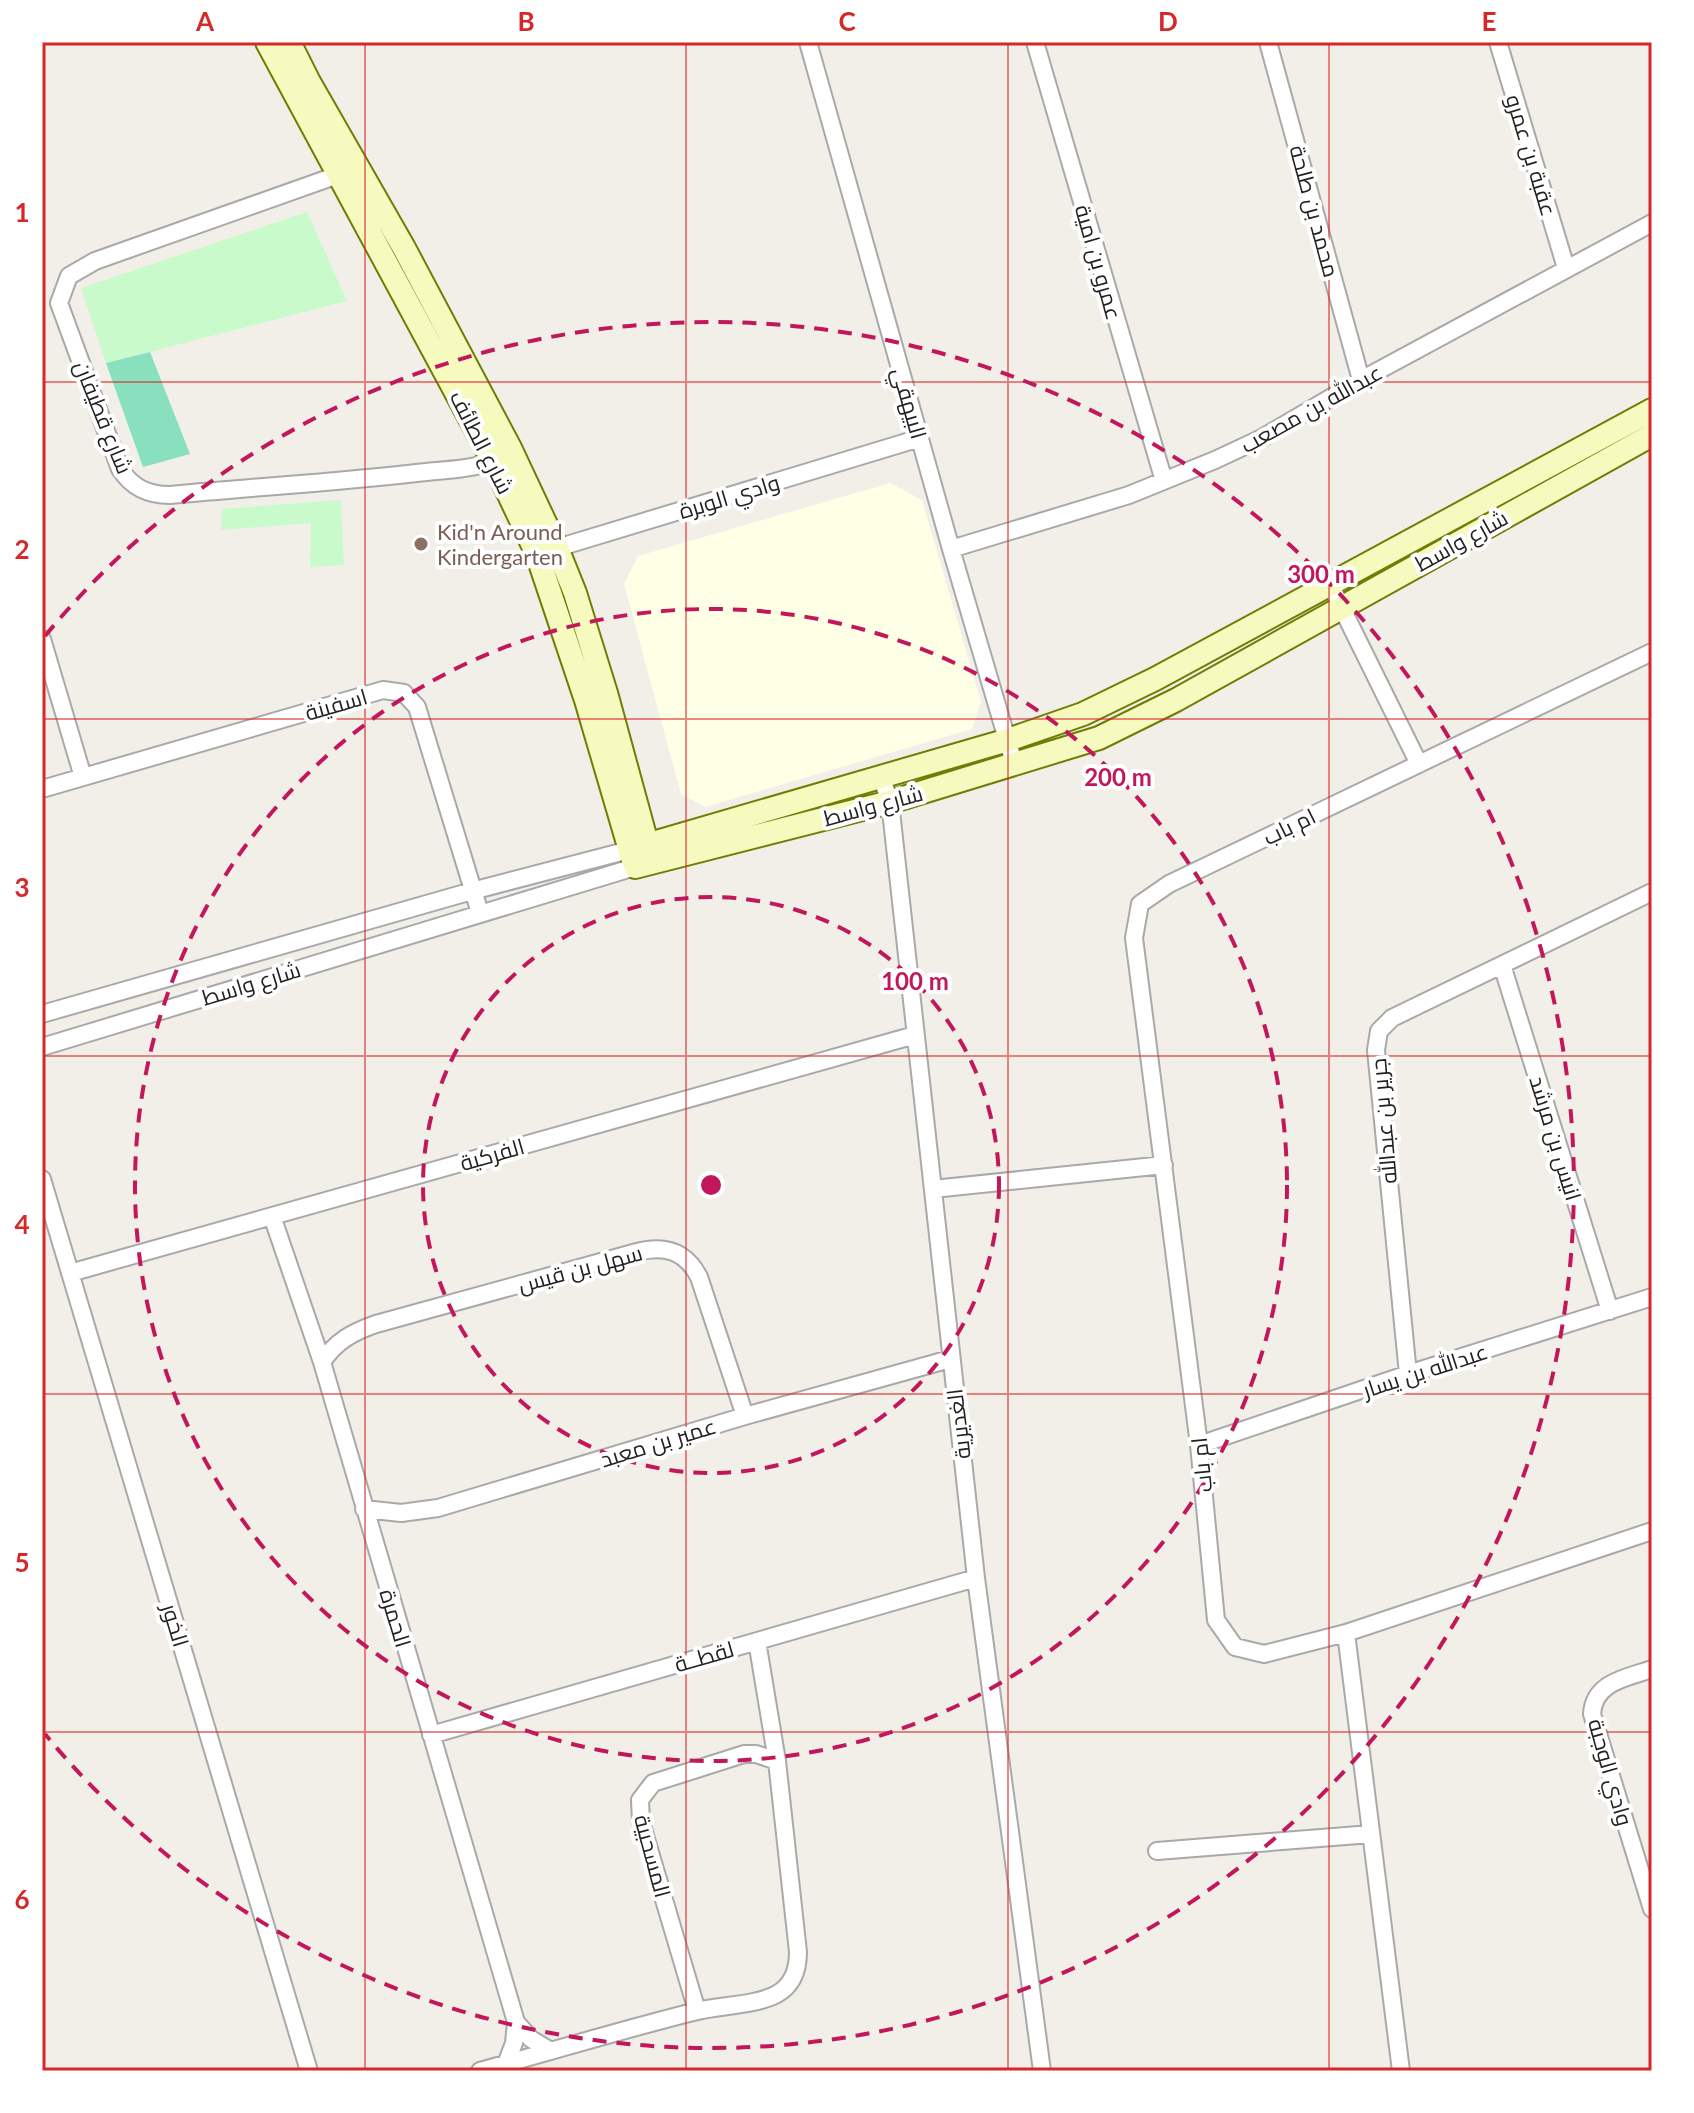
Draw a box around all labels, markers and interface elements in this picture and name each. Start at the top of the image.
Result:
text: A [195,5,215,37]
text: B [517,5,535,37]
text: C [838,5,856,37]
text: D [1158,5,1178,37]
text: E [1482,5,1496,37]
street label: عقبة بن عمرو [1500,91,1563,219]
street label: محمد بن طلحة [1283,142,1346,280]
text: 1 [14,196,30,228]
street label: عمرو بن امية [1069,201,1128,323]
street label: شارع قطيفان [67,356,139,478]
street label: عبدالله بن مصعب [1235,358,1387,459]
street label: البيهقي [883,364,933,443]
street label: شارع الطائف [443,386,520,499]
street label: وادي الوبرة [675,468,784,528]
street label: شارع واسط [1410,503,1513,578]
place label: Kid'n Around Kindergarten [437,518,563,570]
text: 2 [14,533,30,565]
marker: Kid'n Around Kindergarten [412,535,430,553]
text: 300 m [1287,559,1355,588]
street label: اسفينة [302,682,370,726]
text: 200 m [1084,762,1152,791]
street label: شارع واسط [820,779,926,833]
street label: ام باب [1258,802,1321,853]
text: 3 [14,871,30,903]
street label: شارع واسط [198,955,304,1013]
text: 100 m [881,966,949,995]
street label: جرير بن عبدالله [1364,1057,1403,1185]
street label: انيس بن مرشد [1523,1072,1588,1204]
street label: الفركية [457,1132,527,1176]
centre of rings [697,1171,725,1199]
text: 4 [14,1208,30,1240]
street label: سهل بن قيس [515,1238,646,1299]
street label: عبدالله بن يسار [1357,1337,1491,1404]
street label: الغديرية [940,1387,976,1461]
street label: عمير بن معبد [597,1412,720,1473]
street label: ام باب [1185,1436,1220,1494]
text: 5 [14,1546,30,1578]
street label: الحمرة [374,1586,418,1650]
street label: الخور [156,1598,195,1650]
street label: لقطــة [671,1635,737,1677]
street label: وادي الوجبة [1579,1715,1639,1830]
street label: المسحبية [629,1812,677,1900]
text: 6 [14,1883,30,1915]

